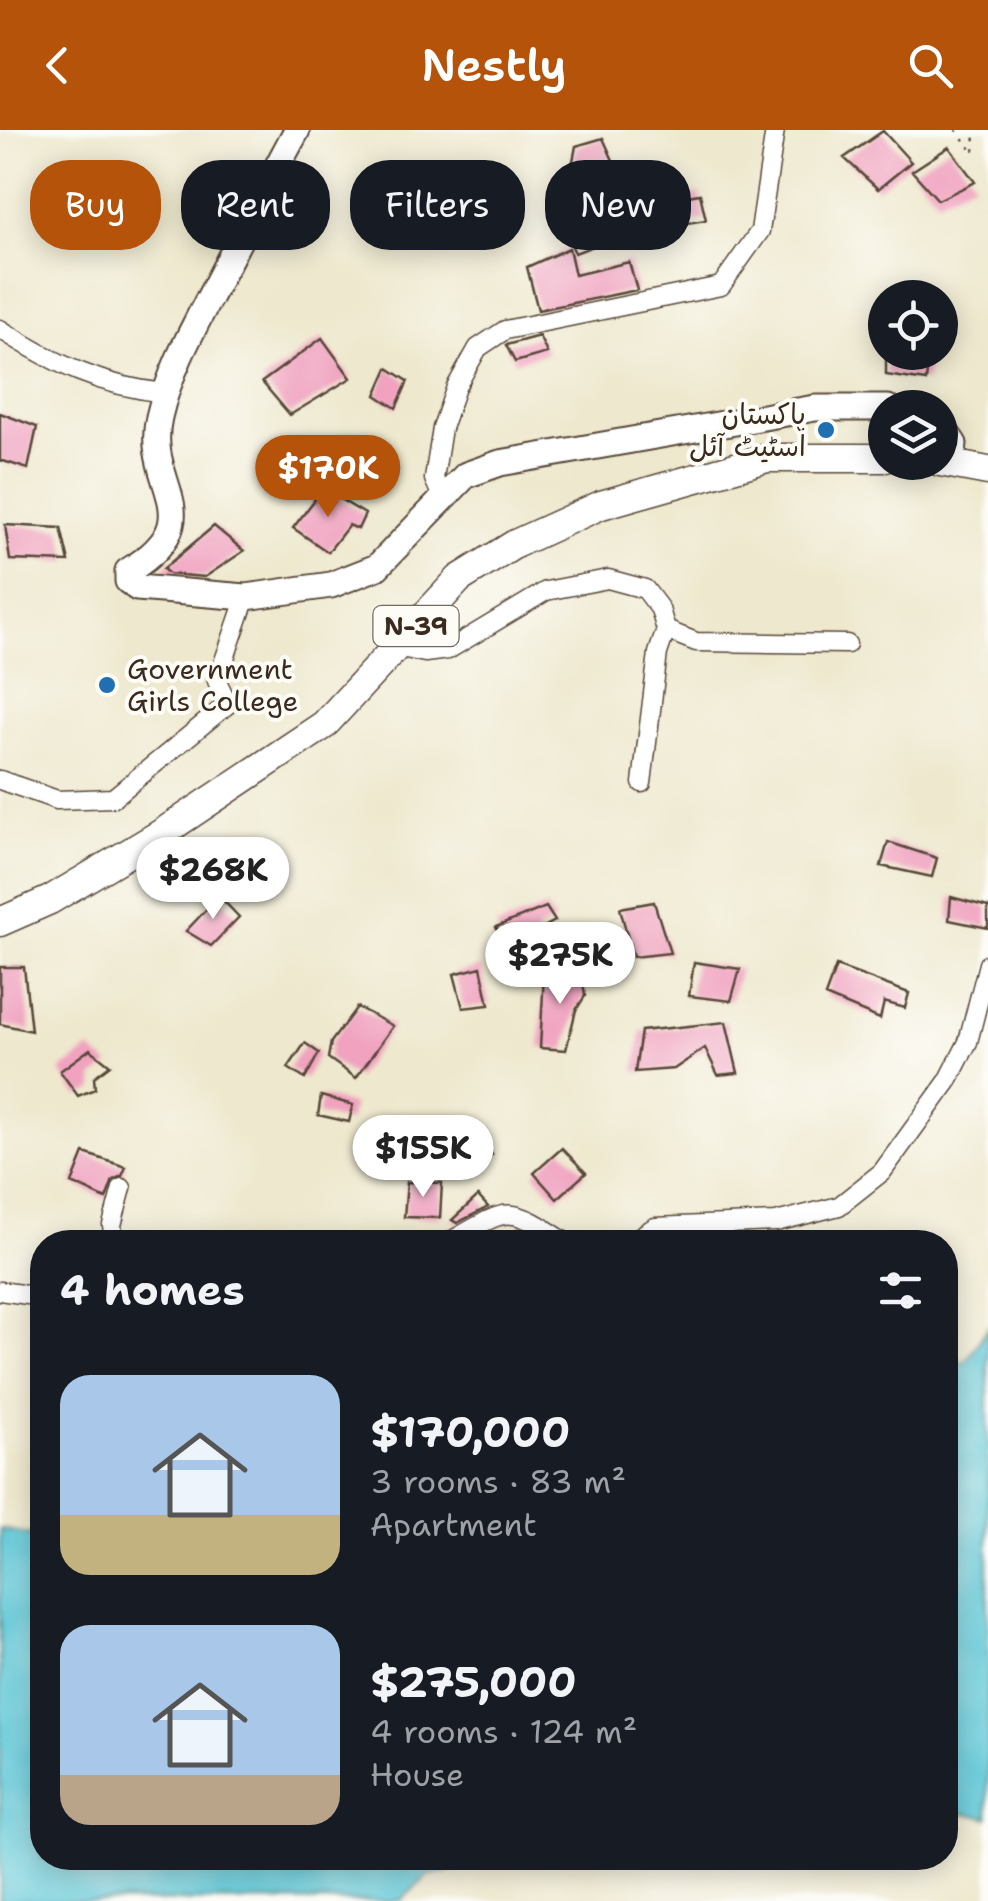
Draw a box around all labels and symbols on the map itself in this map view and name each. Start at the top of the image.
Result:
place label: پاکستان اسٹیٹ آئل [689,395,806,465]
marker: پاکستان اسٹیٹ آئل [815,419,837,441]
pin: $170K [258,435,398,520]
road number: N-39 [374,606,458,646]
place label: Government Girls College [127,650,298,720]
marker: Government Girls College [96,674,118,696]
pin: $268K [143,837,283,922]
pin: $275K [490,922,630,1007]
pin: $155K [353,1115,493,1200]

